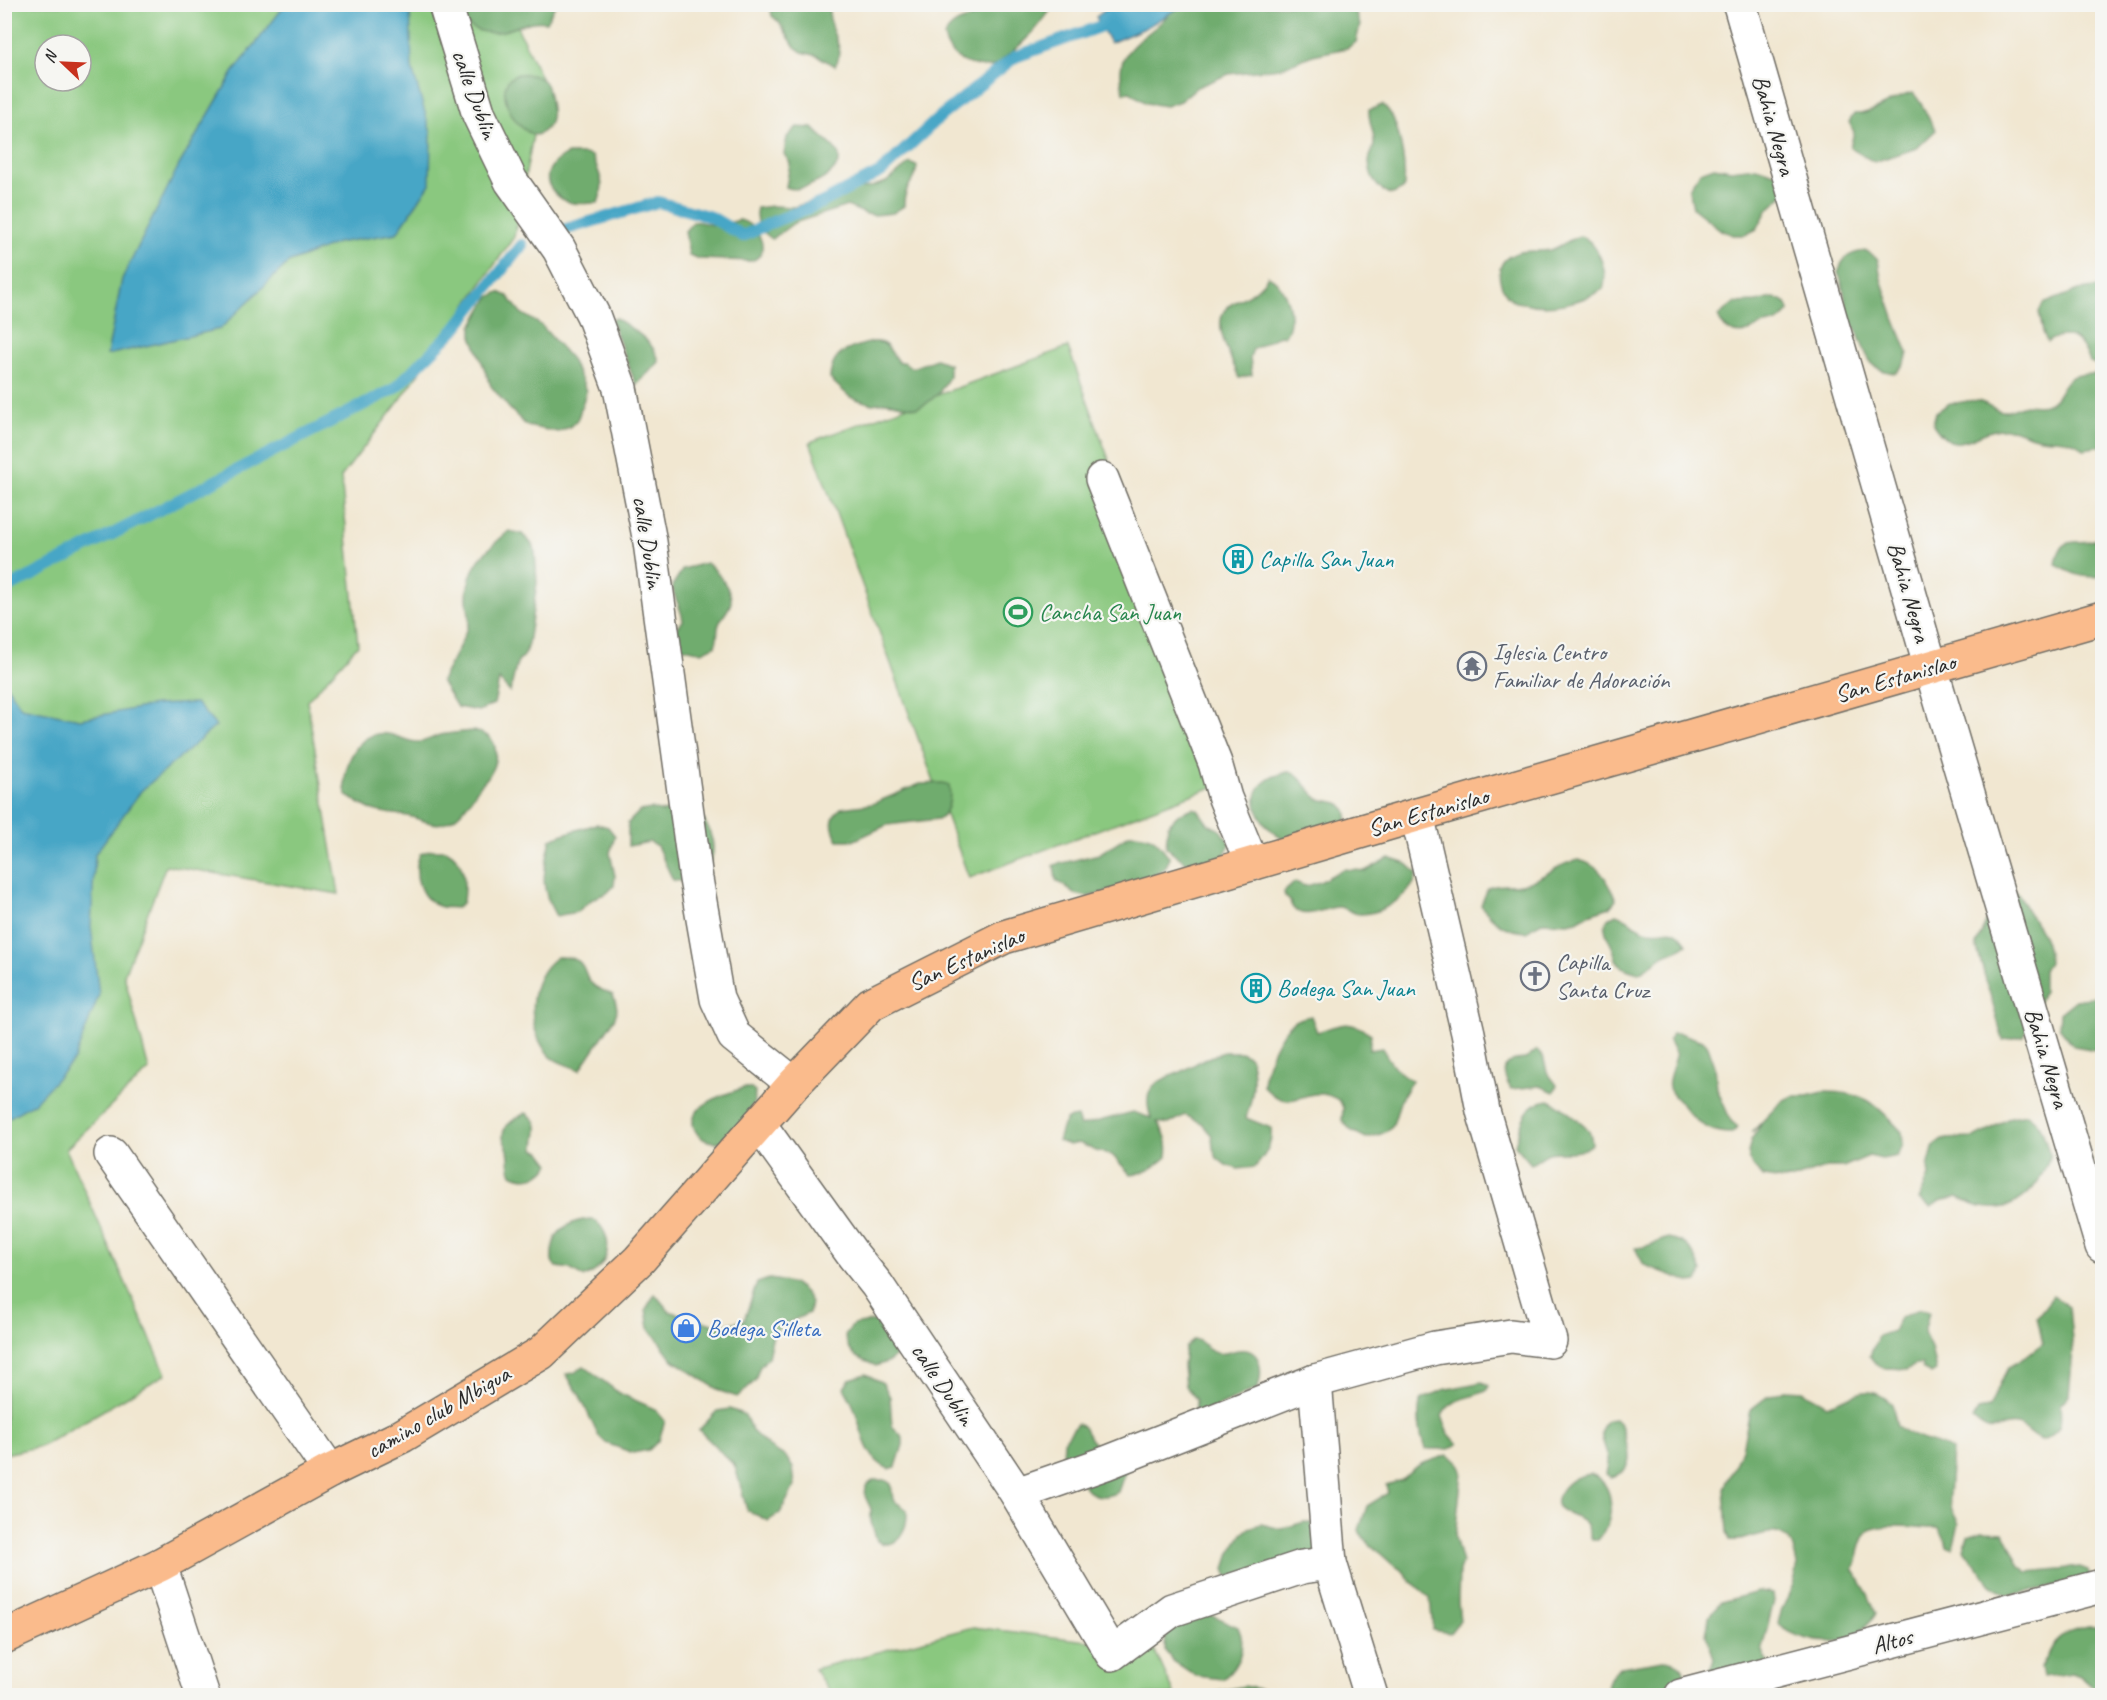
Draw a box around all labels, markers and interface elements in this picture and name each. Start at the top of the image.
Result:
north arrow [33,33,93,93]
street label: calle Dublin [445,45,505,144]
text: N [39,46,62,66]
street label: Bahia Negra [1745,72,1803,180]
street label: calle Dublin [626,494,670,592]
street label: Bahia Negra [1880,539,1938,647]
building icon: Capilla San Juan [1222,543,1254,575]
place label: Capilla San Juan [1259,544,1394,574]
sports icon: Cancha San Juan [1002,596,1034,628]
place label: Cancha San Juan [1039,597,1181,627]
place label: Iglesia Centro Familiar de Adoración [1493,637,1671,695]
street label: San Estanislao [1832,646,1961,709]
temple icon: Iglesia Centro Familiar de Adoración [1456,650,1488,682]
street label: San Estanislao [1365,780,1494,843]
street label: San Estanislao [904,919,1031,998]
place label: Capilla Santa Cruz [1556,947,1651,1005]
church icon: Capilla Santa Cruz [1519,960,1551,992]
building icon: Bodega San Juan [1240,972,1272,1004]
place label: Bodega San Juan [1277,973,1416,1003]
street label: Bahia Negra [2018,1005,2077,1113]
shop icon: Bodega Silleta [670,1312,702,1344]
place label: Bodega Silleta [707,1313,822,1343]
street label: calle Dublin [904,1337,982,1432]
street label: camino club Mbigua [361,1358,517,1465]
street label: Altos [1868,1621,1917,1661]

